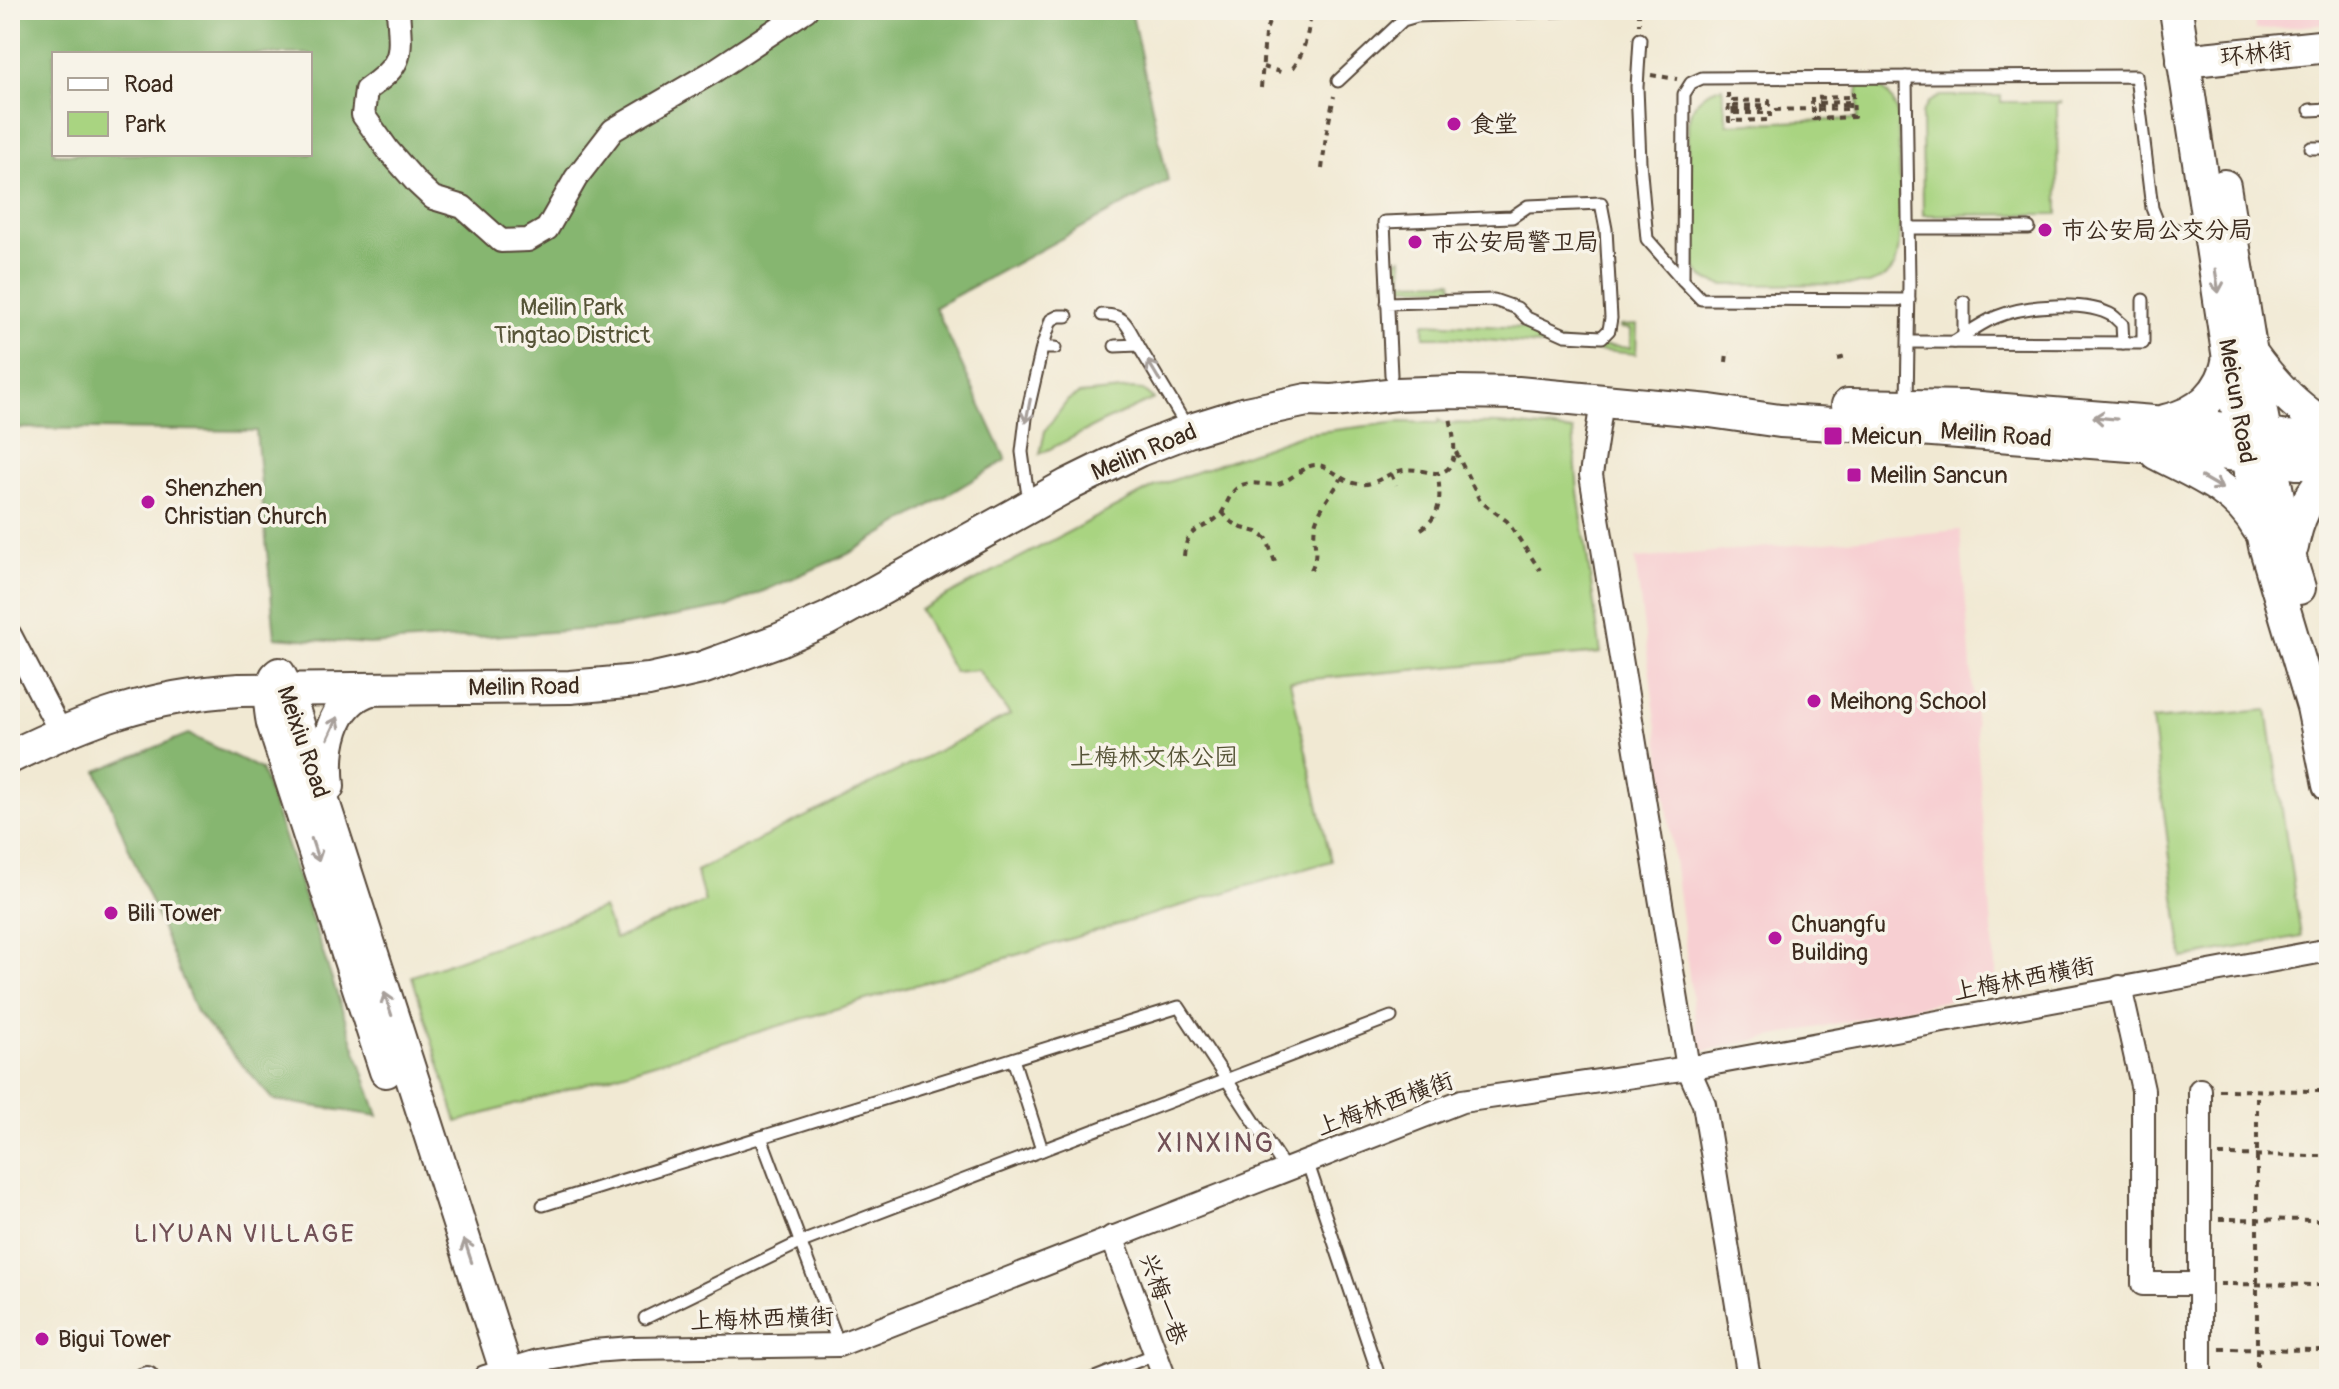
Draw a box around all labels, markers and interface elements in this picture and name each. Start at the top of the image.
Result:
street label: 环林街 [2219,36,2293,72]
legend [52,52,312,156]
text: Road [124,70,174,99]
text: Park [124,110,166,139]
place label: 食堂 [1470,110,1518,139]
marker: 食堂 [1445,115,1463,133]
place label: 市公安局公交分局 [2061,216,2253,245]
marker: 市公安局公交分局 [2036,221,2054,239]
place label: 市公安局警卫局 [1431,228,1599,257]
marker: 市公安局警卫局 [1406,233,1424,251]
one-way arrow [2210,268,2225,293]
park label: Meilin Park Tingtao District [494,293,651,350]
street label: Meicun Road [2212,336,2262,466]
one-way arrow [1146,360,1162,383]
one-way arrow [1020,398,1035,423]
one-way arrow [2092,410,2119,425]
street label: Meilin Road [1087,417,1201,487]
street label: Meilin Road [1939,417,2053,453]
place label: Meicun [1851,422,1922,451]
marker: Meicun [1822,425,1844,447]
place label: Meilin Sancun [1870,461,2008,490]
marker: Meilin Sancun [1845,466,1863,484]
place label: Shenzhen Christian Church [164,474,327,531]
one-way arrow [2200,476,2224,491]
marker: Shenzhen Christian Church [139,493,157,511]
street label: Meilin Road [468,672,580,702]
street label: Meixiu Road [270,682,336,802]
place label: Meihong School [1830,687,1987,716]
marker: Meihong School [1805,692,1823,710]
one-way arrow [327,717,342,741]
park label: 上梅林文体公园 [1070,743,1238,772]
one-way arrow [308,837,323,862]
place label: Bili Tower [127,899,222,928]
marker: Bili Tower [102,904,120,922]
place label: Chuangfu Building [1791,910,1886,967]
marker: Chuangfu Building [1766,929,1784,947]
street label: 上梅林西横街 [1951,951,2097,1007]
one-way arrow [380,992,394,1017]
street label: 上梅林西横街 [1312,1066,1458,1142]
district label: XINXING [1157,1126,1275,1161]
district label: LIYUAN VILLAGE [134,1218,356,1250]
one-way arrow [460,1239,475,1265]
street label: 兴梅一巷 [1133,1249,1193,1349]
street label: 上梅林西横街 [690,1302,834,1336]
place label: Bigui Tower [58,1325,171,1354]
marker: Bigui Tower [33,1330,51,1348]

